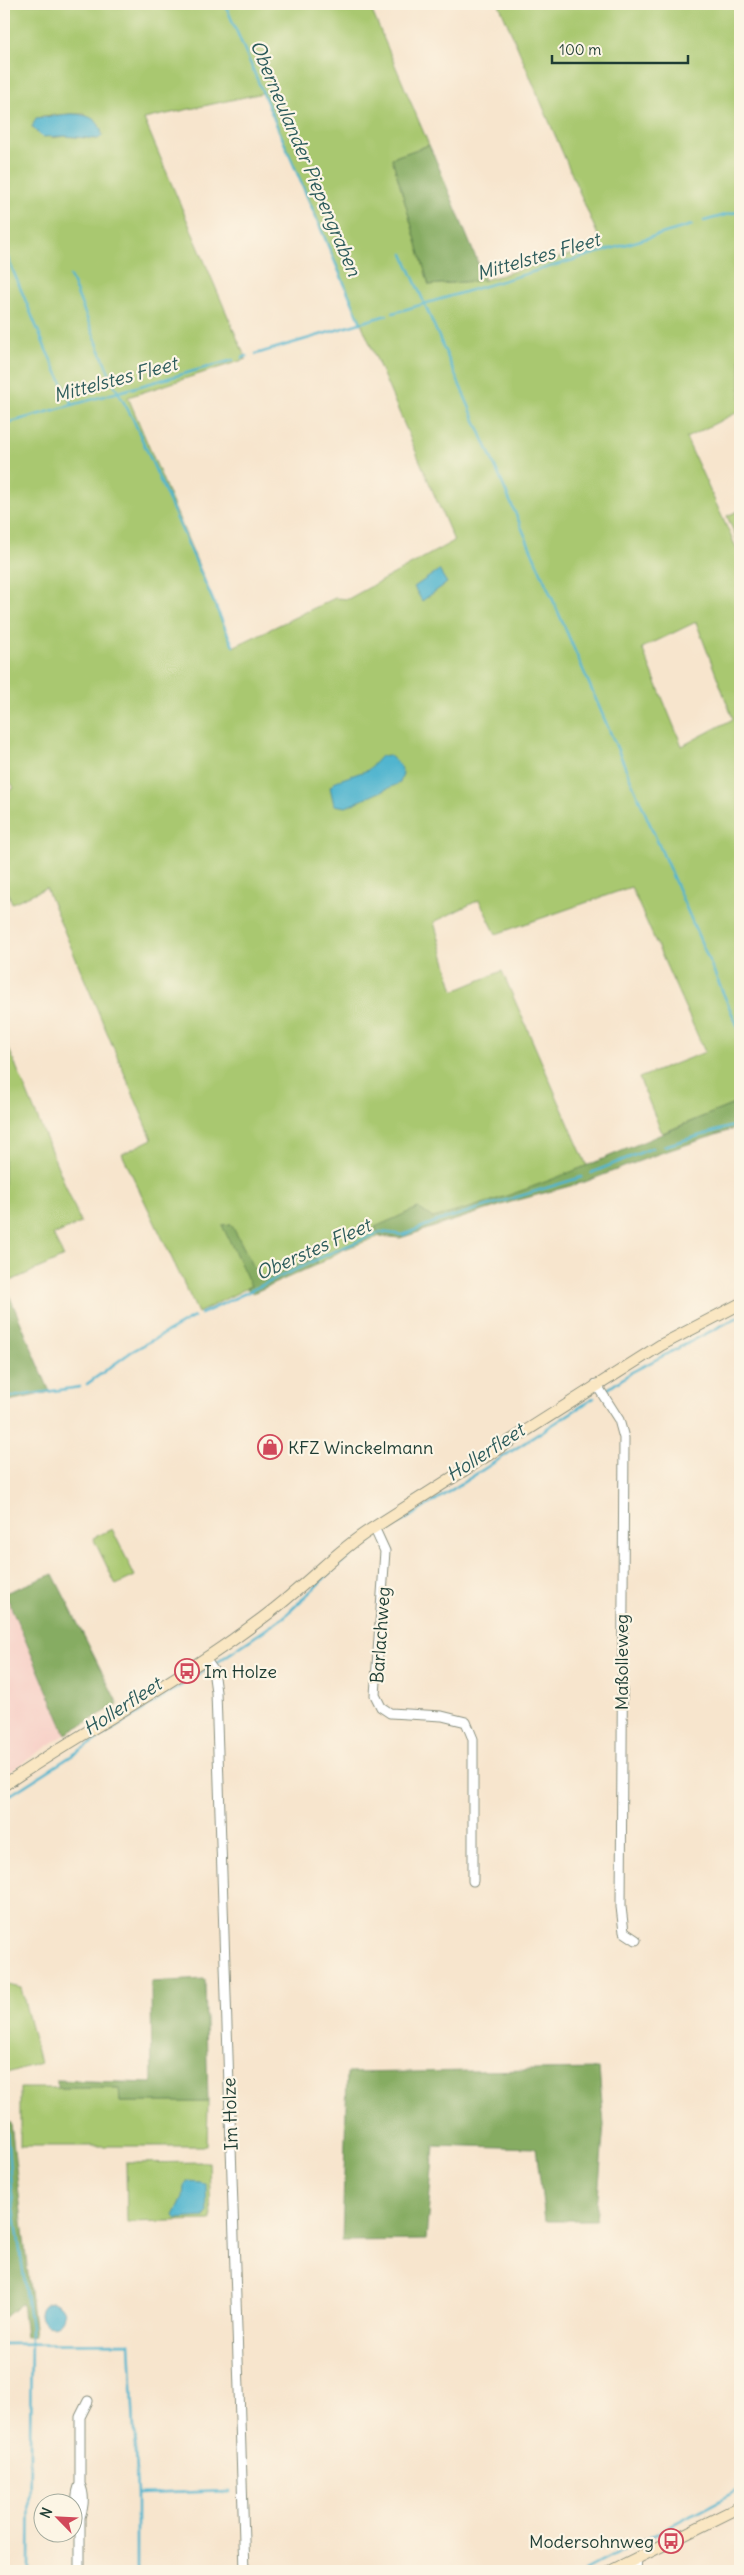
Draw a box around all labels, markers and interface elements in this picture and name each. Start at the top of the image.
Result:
scale bar [552,32,688,64]
water label: Oberneulander Piepengraben [245,36,367,280]
text: 100 m [559,40,601,59]
water label: Mittelstes Fleet [474,226,605,285]
water label: Mittelstes Fleet [51,350,182,407]
water label: Oberstes Fleet [252,1212,377,1285]
water label: Hollerfleet [441,1417,531,1486]
shop icon: KFZ Winckelmann [257,1434,283,1460]
place label: KFZ Winckelmann [288,1436,433,1459]
street label: Barlachweg [365,1586,395,1684]
street label: Maßolleweg [610,1614,633,1710]
bus stop icon: Im Holze [174,1658,200,1684]
place label: Im Holze [204,1660,277,1683]
water label: Hollerfleet [78,1671,168,1740]
street label: Im Holze [217,2077,243,2151]
north arrow [32,2492,82,2542]
text: N [36,2505,56,2521]
bus stop icon: Modersohnweg [658,2528,684,2554]
place label: Modersohnweg [529,2530,654,2553]

